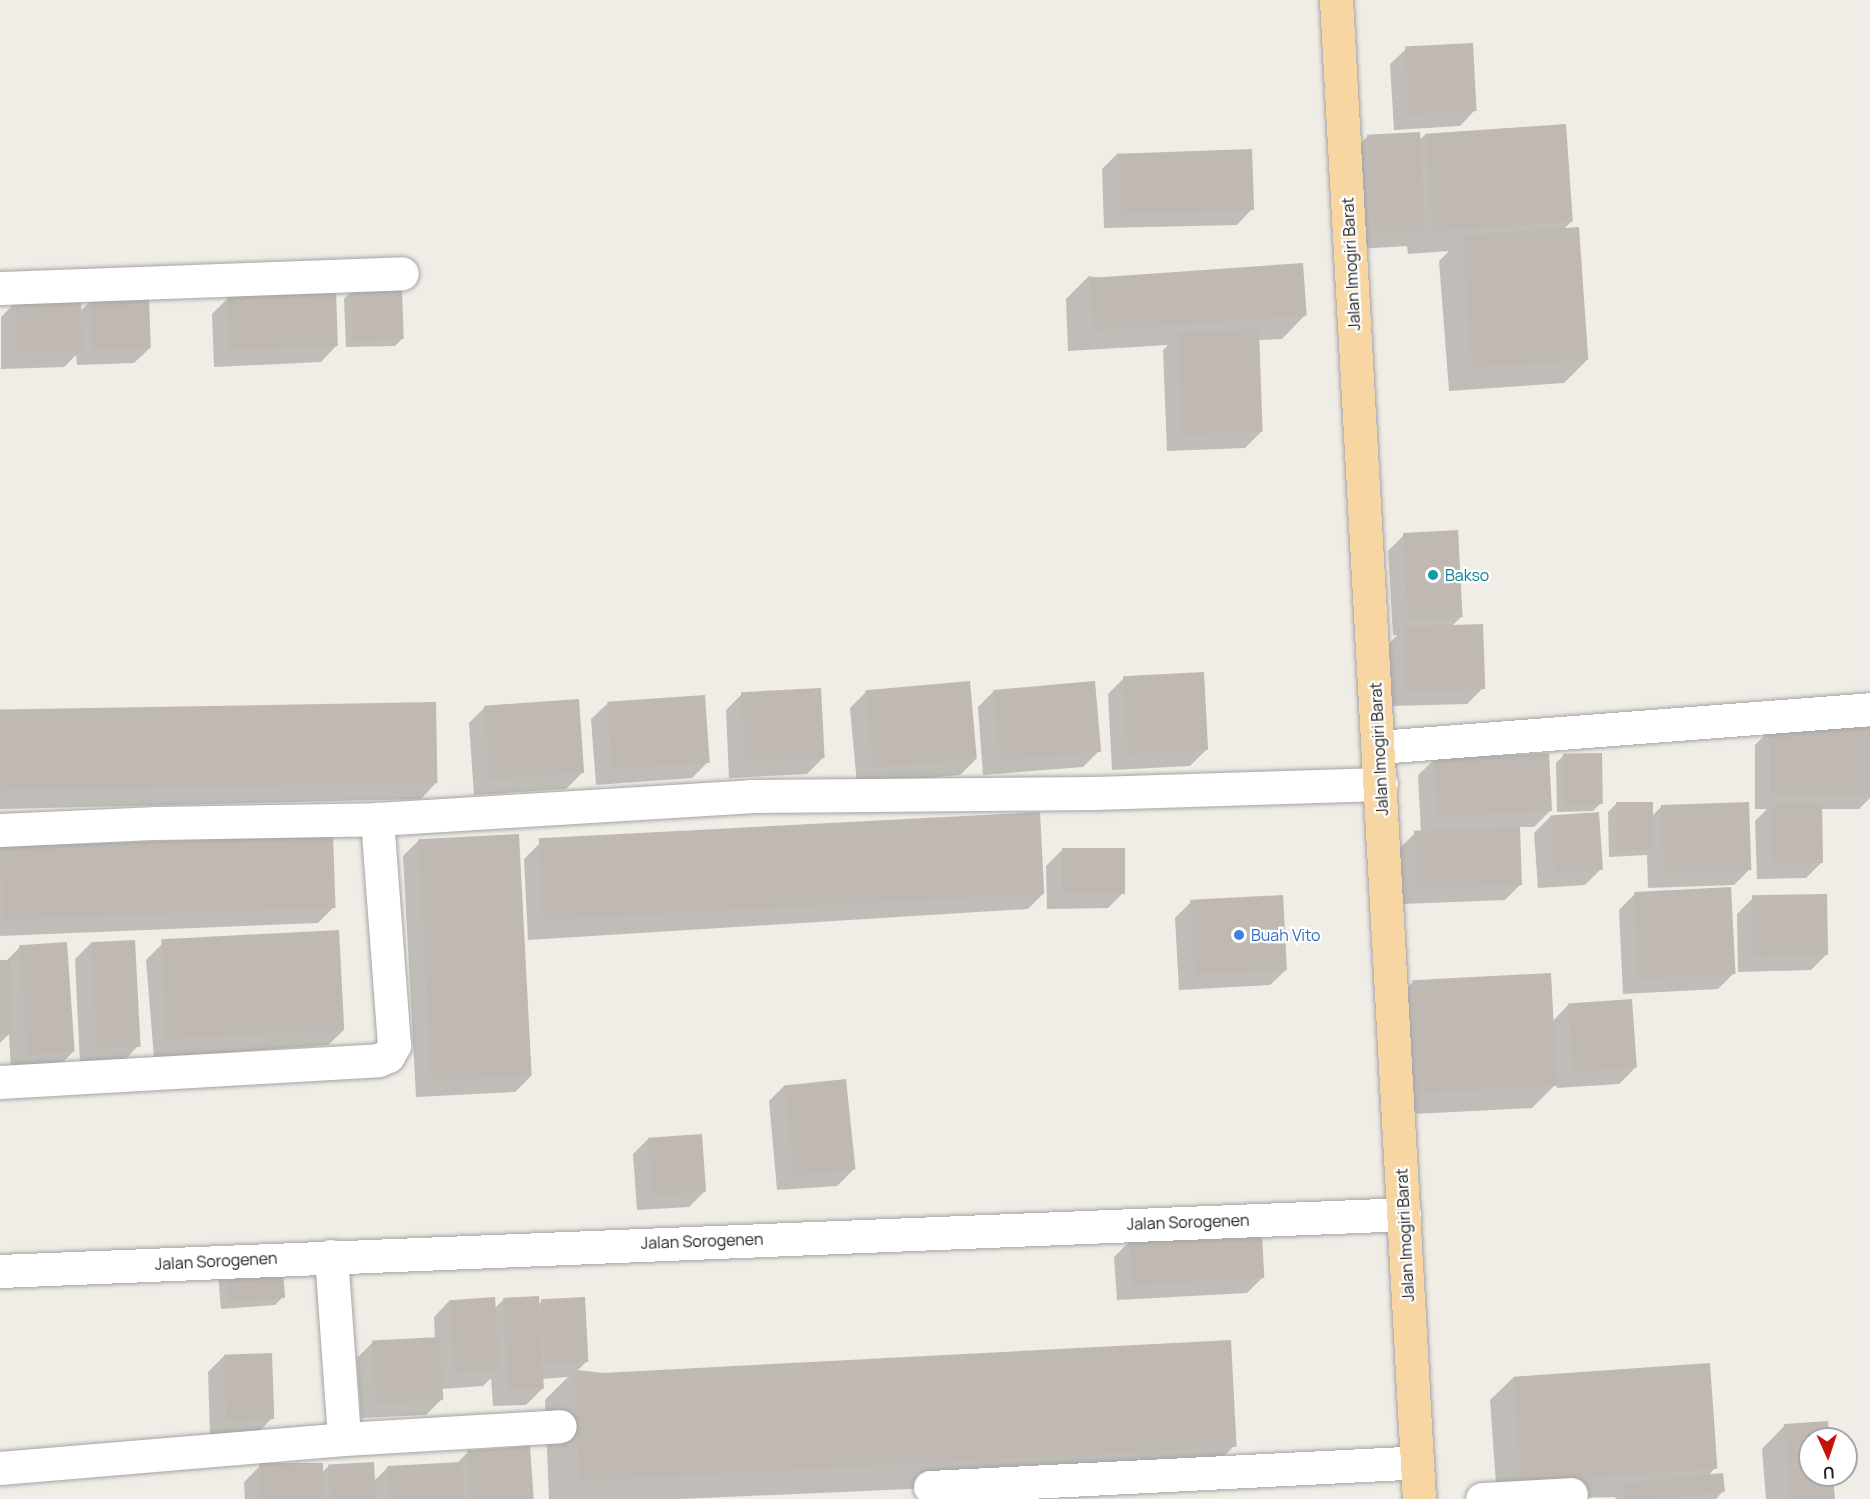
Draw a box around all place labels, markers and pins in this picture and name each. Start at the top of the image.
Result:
place label: Bakso [1445,565,1489,585]
marker: Bakso [1426,568,1440,582]
place label: Buah Vito [1251,925,1321,945]
marker: Buah Vito [1232,928,1246,942]

